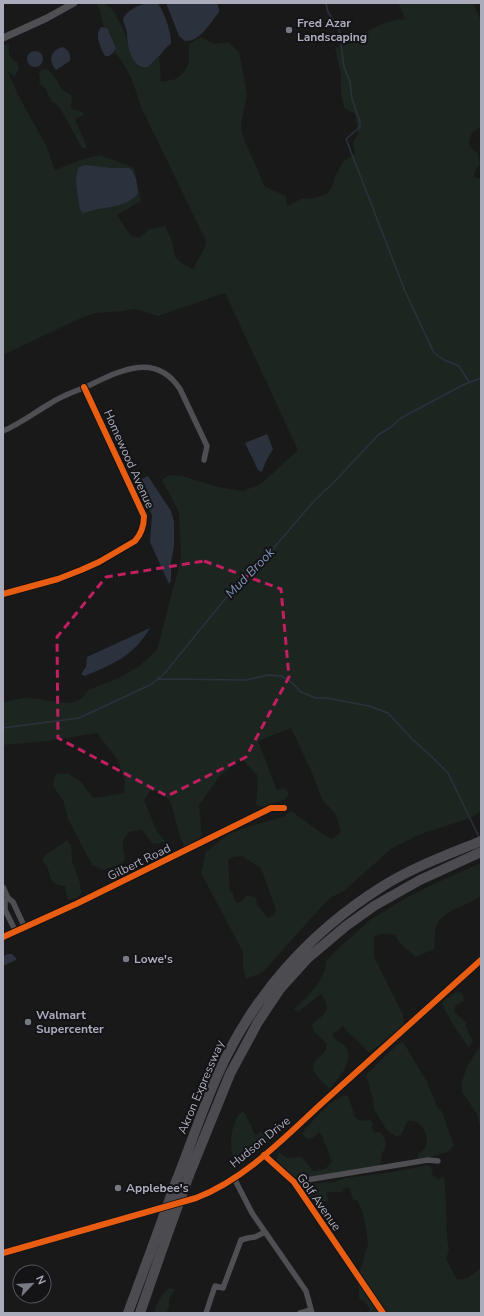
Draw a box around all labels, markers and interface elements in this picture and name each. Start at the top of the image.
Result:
place label: Fred Azar Landscaping [297,15,367,45]
marker: Fred Azar Landscaping [284,25,294,35]
street label: Homewood Avenue [100,407,158,511]
water label: Mud Brook [221,544,279,602]
street label: Gilbert Road [105,840,173,884]
place label: Lowe's [134,951,173,967]
marker: Lowe's [121,954,131,964]
place label: Walmart Supercenter [36,1007,104,1037]
marker: Walmart Supercenter [23,1017,33,1027]
street label: Akron Expressway [174,1037,228,1136]
street label: Hudson Drive [226,1113,294,1171]
street label: Golf Avenue [293,1170,345,1234]
place label: Applebee's [126,1180,189,1196]
marker: Applebee's [113,1183,123,1193]
north arrow [12,1264,52,1304]
text: N [32,1273,49,1287]

